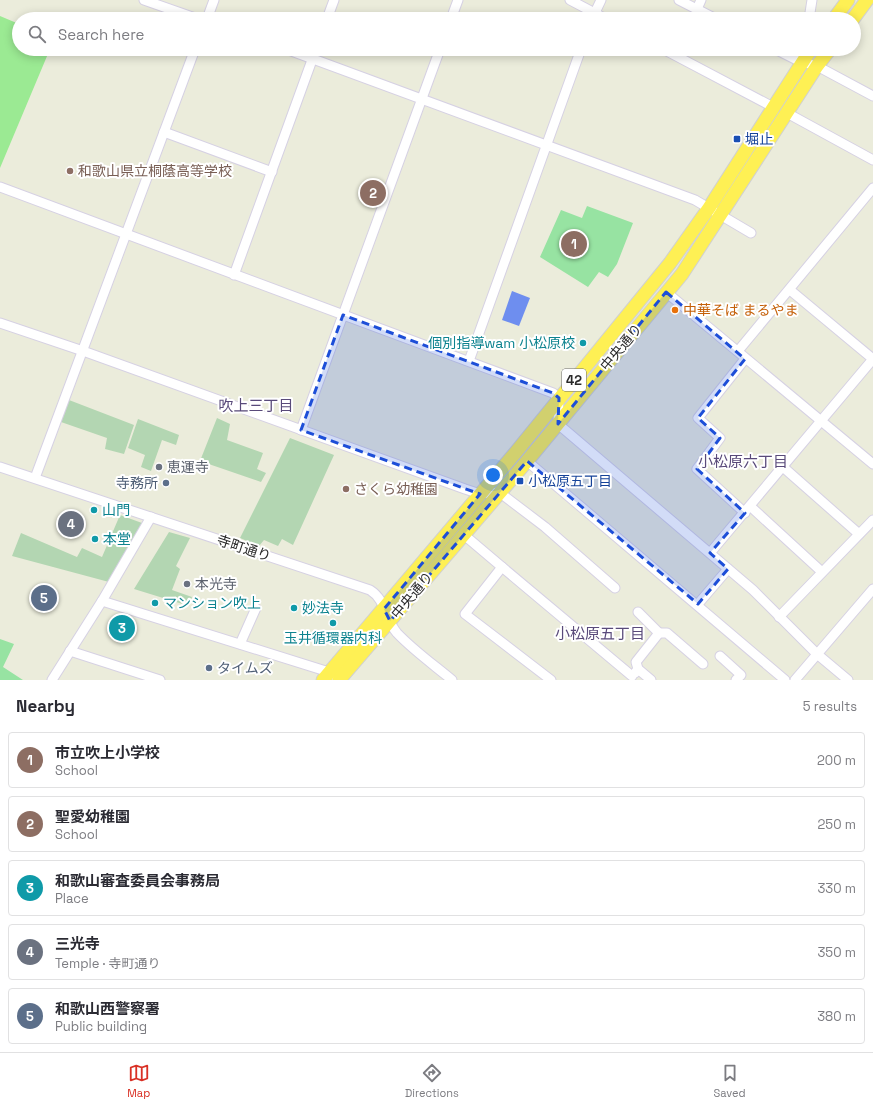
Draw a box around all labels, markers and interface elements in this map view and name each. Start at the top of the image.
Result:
search box [12,12,861,56]
icon: search [26,23,48,45]
text: Search here [58,25,144,44]
place label: 堀止 [745,130,773,148]
marker: 堀止 [732,134,742,144]
place label: 和歌山県立桐蔭高等学校 [78,162,232,180]
marker: 和歌山県立桐蔭高等学校 [65,166,75,176]
pin: 2 [360,178,386,208]
pin: 1 [561,229,587,259]
place label: 中華そば まるやま [683,301,799,319]
marker: 中華そば まるやま [670,305,680,315]
street label: 中央通り [596,320,646,374]
place label: 個別指導wam 小松原校 [428,334,575,352]
marker: 個別指導wam 小松原校 [578,338,588,348]
road number: 42 [562,369,586,391]
district label: 吹上三丁目 [218,396,294,415]
district label: 小松原六丁目 [698,452,788,471]
place label: 恵運寺 [167,458,209,476]
marker: 恵運寺 [154,462,164,472]
your location [483,465,503,485]
place label: 小松原五丁目 [528,472,612,490]
place label: 寺務所 [116,474,158,492]
marker: 小松原五丁目 [515,476,525,486]
marker: 寺務所 [161,478,171,488]
place label: さくら幼稚園 [354,480,438,498]
marker: さくら幼稚園 [341,484,351,494]
place label: 山門 [102,501,130,519]
marker: 山門 [89,505,99,515]
pin: 4 [58,509,84,539]
place label: 本堂 [103,530,131,548]
street label: 寺町通り [215,531,273,565]
marker: 本堂 [90,534,100,544]
street label: 中央通り [387,568,437,622]
place label: 本光寺 [195,575,237,593]
marker: 本光寺 [182,579,192,589]
pin: 5 [31,583,57,613]
place label: マンション吹上 [163,594,261,612]
marker: マンション吹上 [150,598,160,608]
place label: 妙法寺 [302,599,344,617]
marker: 妙法寺 [289,603,299,613]
pin: 3 [109,613,135,643]
marker: 玉井循環器内科 [328,618,338,628]
district label: 小松原五丁目 [555,624,645,643]
place label: 玉井循環器内科 [284,629,382,647]
place label: タイムズ [217,659,273,677]
marker: タイムズ [204,663,214,673]
text: Nearby [16,695,75,717]
text: 5 results [803,698,857,715]
text: 市立吹上小学校 [55,743,160,762]
text: 1 [27,752,33,769]
text: 200 m [817,752,856,769]
text: School [55,762,98,779]
text: 聖愛幼稚園 [55,807,130,826]
text: 2 [26,816,34,833]
text: 250 m [818,816,856,833]
text: School [55,826,98,843]
text: 和歌山審査委員会事務局 [55,871,220,890]
text: 3 [26,880,34,897]
text: 330 m [817,880,856,897]
text: Place [55,890,89,907]
text: 三光寺 [55,934,100,953]
text: 4 [26,944,34,961]
text: 350 m [818,944,856,961]
text: Temple · 寺町通り [55,955,161,972]
text: 和歌山西警察署 [55,999,160,1018]
text: 5 [26,1008,34,1025]
text: 380 m [817,1008,856,1025]
text: Public building [55,1018,147,1035]
tab: Map [127,1062,150,1100]
tab: Directions [405,1062,459,1100]
tab: Saved [714,1062,746,1100]

